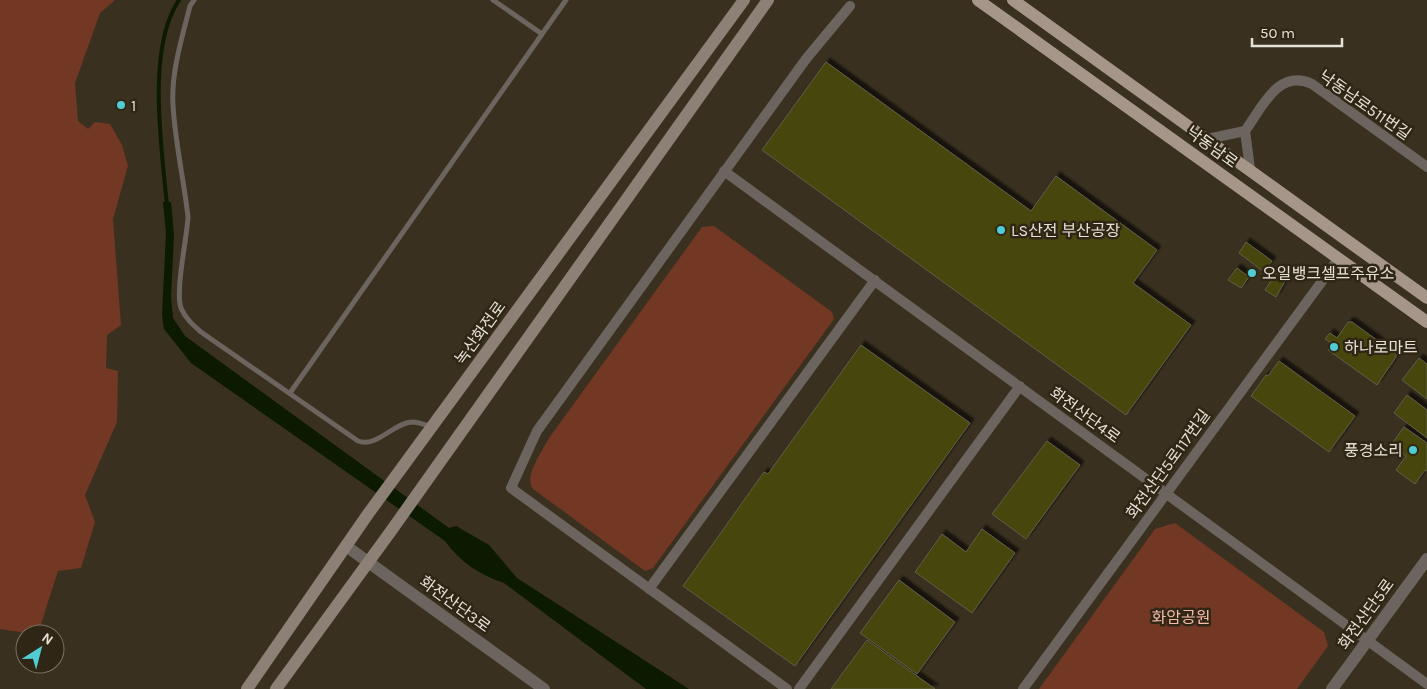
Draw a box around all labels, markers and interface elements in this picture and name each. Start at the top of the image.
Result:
scale bar [1252,15,1342,47]
text: 50 m [1260,24,1295,42]
street label: 낙동남로511번길 [1315,66,1415,144]
place label: 1 [131,96,136,115]
marker: 1 [115,99,127,111]
street label: 낙동남로 [1183,122,1242,172]
place label: LS산전 부산공장 [1011,221,1121,240]
marker: LS산전 부산공장 [995,224,1007,236]
place label: 오일뱅크셀프주유소 [1262,264,1394,283]
marker: 오일뱅크셀프주유소 [1246,267,1258,279]
street label: 녹산화전로 [451,297,509,368]
place label: 하나로마트 [1344,338,1418,357]
marker: 하나로마트 [1328,341,1340,353]
street label: 화전산단4로 [1046,383,1124,447]
street label: 화전산단5로117번길 [1122,406,1214,522]
place label: 풍경소리 [1344,441,1403,460]
marker: 풍경소리 [1407,444,1419,456]
street label: 화전산단3로 [416,572,494,636]
street label: 화전산단5로 [1334,575,1398,653]
park label: 화암공원 [1152,608,1210,627]
north arrow [15,624,65,674]
text: N [38,629,56,649]

